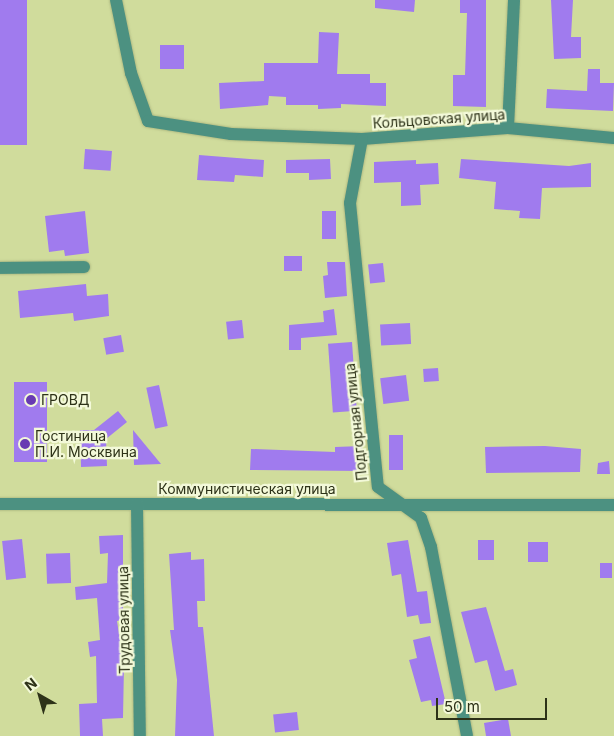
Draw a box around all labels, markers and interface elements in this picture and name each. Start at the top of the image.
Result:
street label: Кольцовская улица [372,106,506,132]
street label: Подгорная улица [341,362,371,482]
place label: ГРОВД [41,392,89,408]
marker: ГРОВД [25,394,37,406]
place label: Гостиница П.И. Москвина [35,428,137,461]
marker: Гостиница П.И. Москвина [19,438,31,450]
street label: Коммунистическая улица [158,481,336,497]
street label: Трудовая улица [115,566,133,674]
north arrow [15,671,65,721]
text: N [21,674,40,694]
scale bar [439,688,550,720]
text: 50 m [444,697,480,716]

